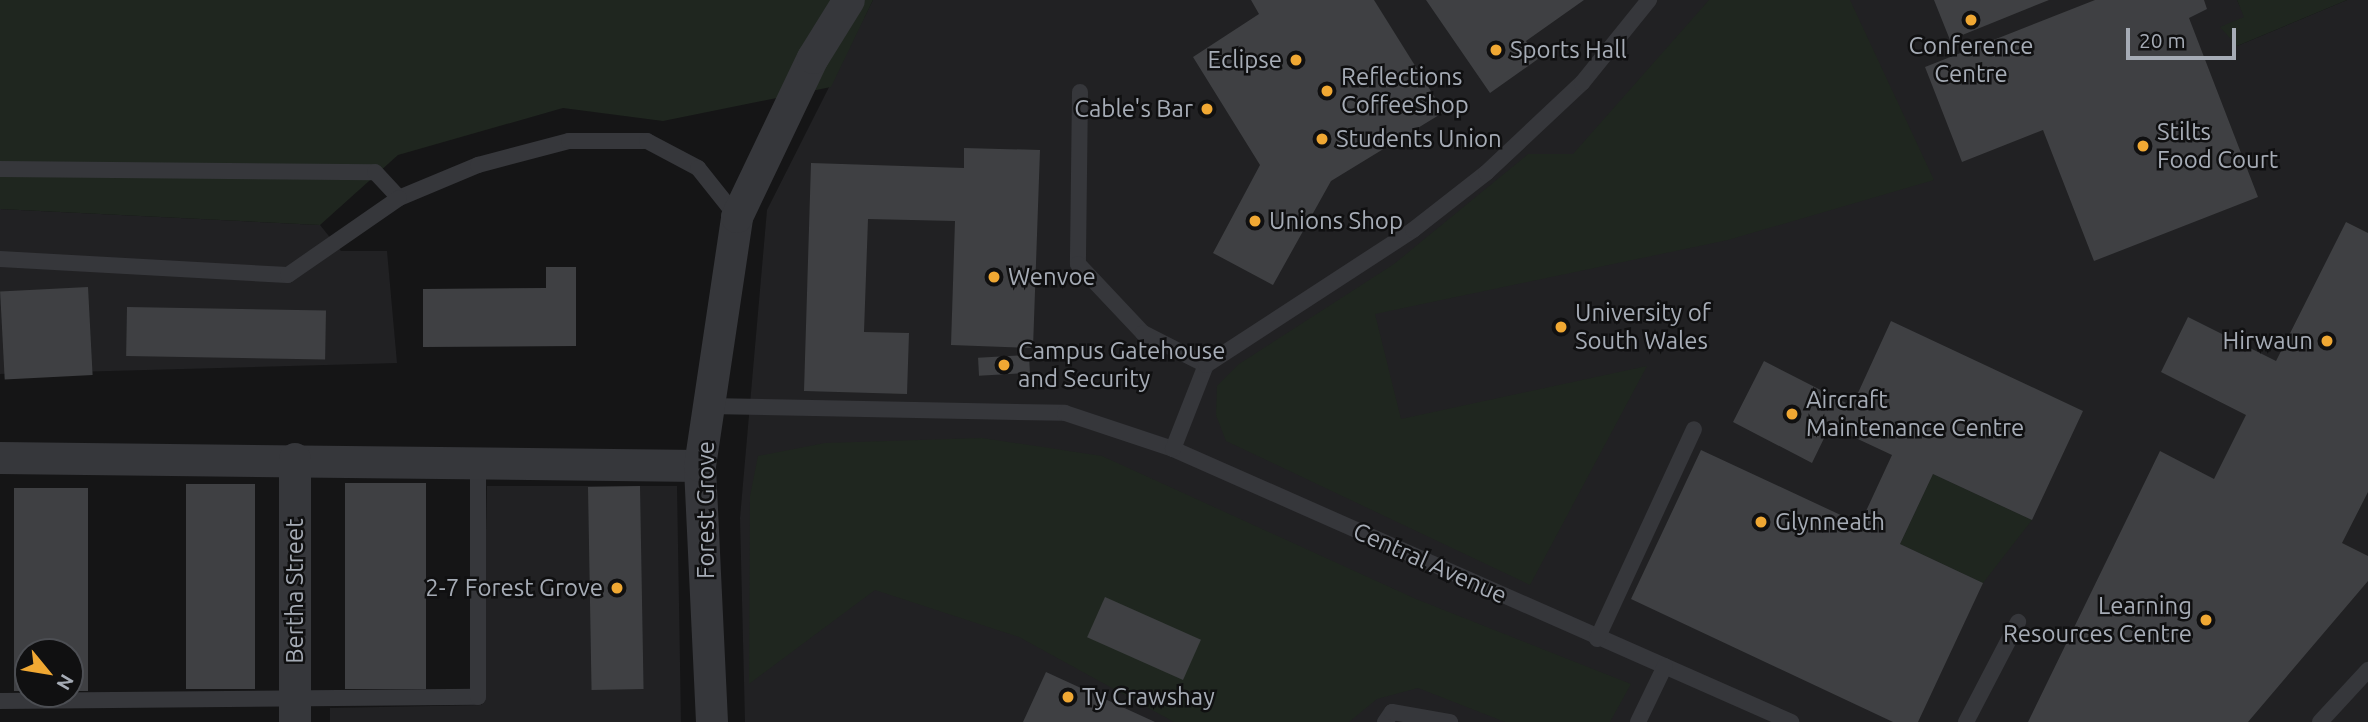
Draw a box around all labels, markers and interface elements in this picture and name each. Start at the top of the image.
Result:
marker: Conference Centre [1963,12,1979,28]
scale bar [2130,14,2240,58]
text: 20 m [2139,28,2186,52]
place label: Conference Centre [1908,32,2034,88]
place label: Sports Hall [1510,36,1627,64]
marker: Sports Hall [1488,42,1504,58]
place label: Eclipse [1208,46,1282,74]
marker: Eclipse [1288,52,1304,68]
place label: Reflections CoffeeShop [1341,63,1469,119]
marker: Reflections CoffeeShop [1319,83,1335,99]
place label: Cable's Bar [1074,95,1193,123]
marker: Cable's Bar [1199,101,1215,117]
place label: Stilts Food Court [2157,118,2278,174]
place label: Students Union [1336,125,1502,153]
marker: Students Union [1314,131,1330,147]
marker: Stilts Food Court [2135,138,2151,154]
place label: Unions Shop [1269,207,1403,235]
marker: Unions Shop [1247,213,1263,229]
place label: Wenvoe [1008,263,1096,291]
marker: Wenvoe [986,269,1002,285]
place label: University of South Wales [1575,299,1711,355]
marker: University of South Wales [1553,319,1569,335]
place label: Hirwaun [2223,327,2313,355]
marker: Hirwaun [2319,333,2335,349]
place label: Campus Gatehouse and Security [1018,337,1225,393]
marker: Campus Gatehouse and Security [996,357,1012,373]
place label: Aircraft Maintenance Centre [1806,386,2024,442]
marker: Aircraft Maintenance Centre [1784,406,1800,422]
street label: Forest Grove [692,441,720,579]
place label: Glynneath [1775,508,1885,536]
marker: Glynneath [1753,514,1769,530]
street label: Central Avenue [1349,516,1511,610]
street label: Bertha Street [281,518,309,664]
place label: 2-7 Forest Grove [425,574,603,602]
marker: 2-7 Forest Grove [609,580,625,596]
place label: Learning Resources Centre [2003,592,2192,648]
marker: Learning Resources Centre [2198,612,2214,628]
north arrow [14,638,84,708]
text: N [52,671,79,694]
place label: Ty Crawshay [1082,683,1215,711]
marker: Ty Crawshay [1060,689,1076,705]

